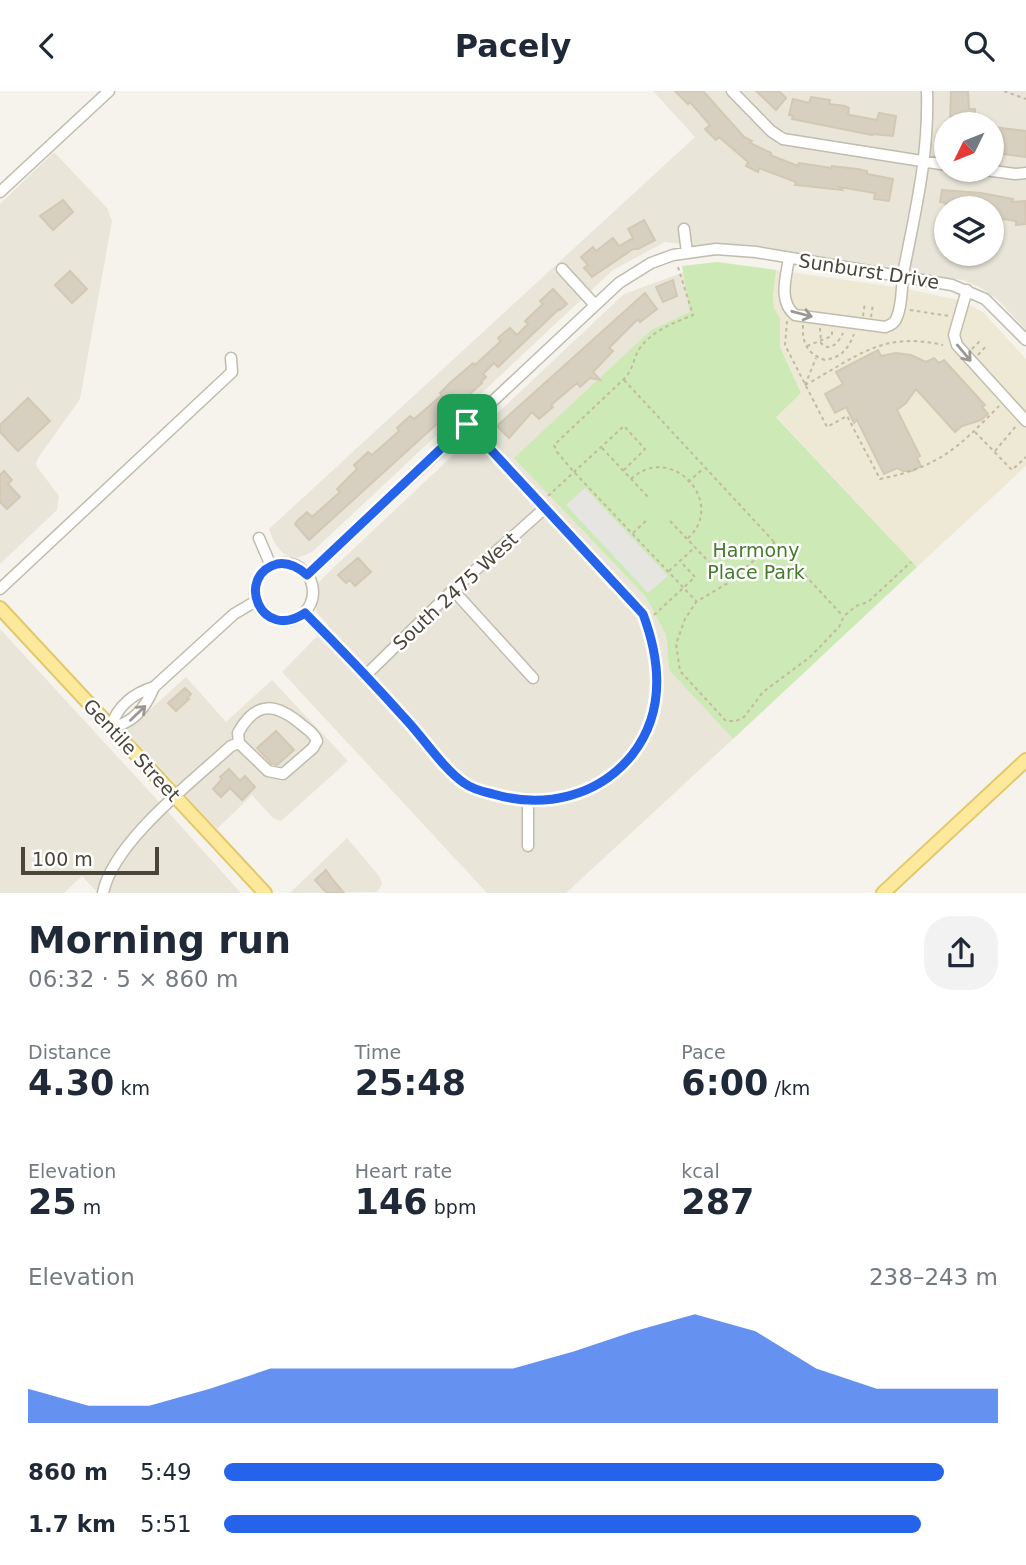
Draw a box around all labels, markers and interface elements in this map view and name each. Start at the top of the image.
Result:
icon: back [28,27,66,65]
text: Pacely [455,27,571,65]
icon: search [960,27,998,65]
north arrow [934,112,1004,182]
map controls [934,112,1004,266]
button: layers [934,196,1004,266]
street label: Sunburst Drive [797,249,941,293]
one-way arrow [790,308,812,321]
one-way arrow [956,344,972,362]
pin [437,394,497,454]
icon: arrive [448,405,486,443]
street label: South 2475 West [388,528,522,654]
park label: Harmony Place Park [707,539,805,583]
street label: Gentile Street [79,694,185,806]
one-way arrow [129,705,146,722]
scale bar [21,844,159,876]
text: 100 m [32,848,93,870]
button: share [924,916,998,990]
text: Morning run [28,918,291,962]
text: 06:32 · 5 × 860 m [28,966,238,992]
text: Distance [28,1041,111,1063]
text: Time [355,1041,401,1063]
text: Pace [681,1041,726,1063]
text: 4.30 [28,1063,114,1103]
text: 25:48 [355,1063,466,1103]
text: 6:00 [681,1063,768,1103]
text: km [114,1077,150,1099]
text: /km [768,1077,810,1099]
text: Elevation [28,1160,116,1182]
text: Heart rate [355,1160,452,1182]
text: kcal [681,1160,720,1182]
text: 25 [28,1182,77,1222]
text: 146 [355,1182,428,1222]
text: 287 [681,1182,754,1222]
text: m [77,1196,101,1218]
text: bpm [428,1196,476,1218]
text: Elevation [28,1264,135,1290]
text: 238–243 m [869,1264,998,1290]
text: 860 m [28,1459,108,1485]
text: 5:49 [140,1459,192,1485]
text: 1.7 km [28,1511,116,1537]
text: 5:51 [140,1511,192,1537]

